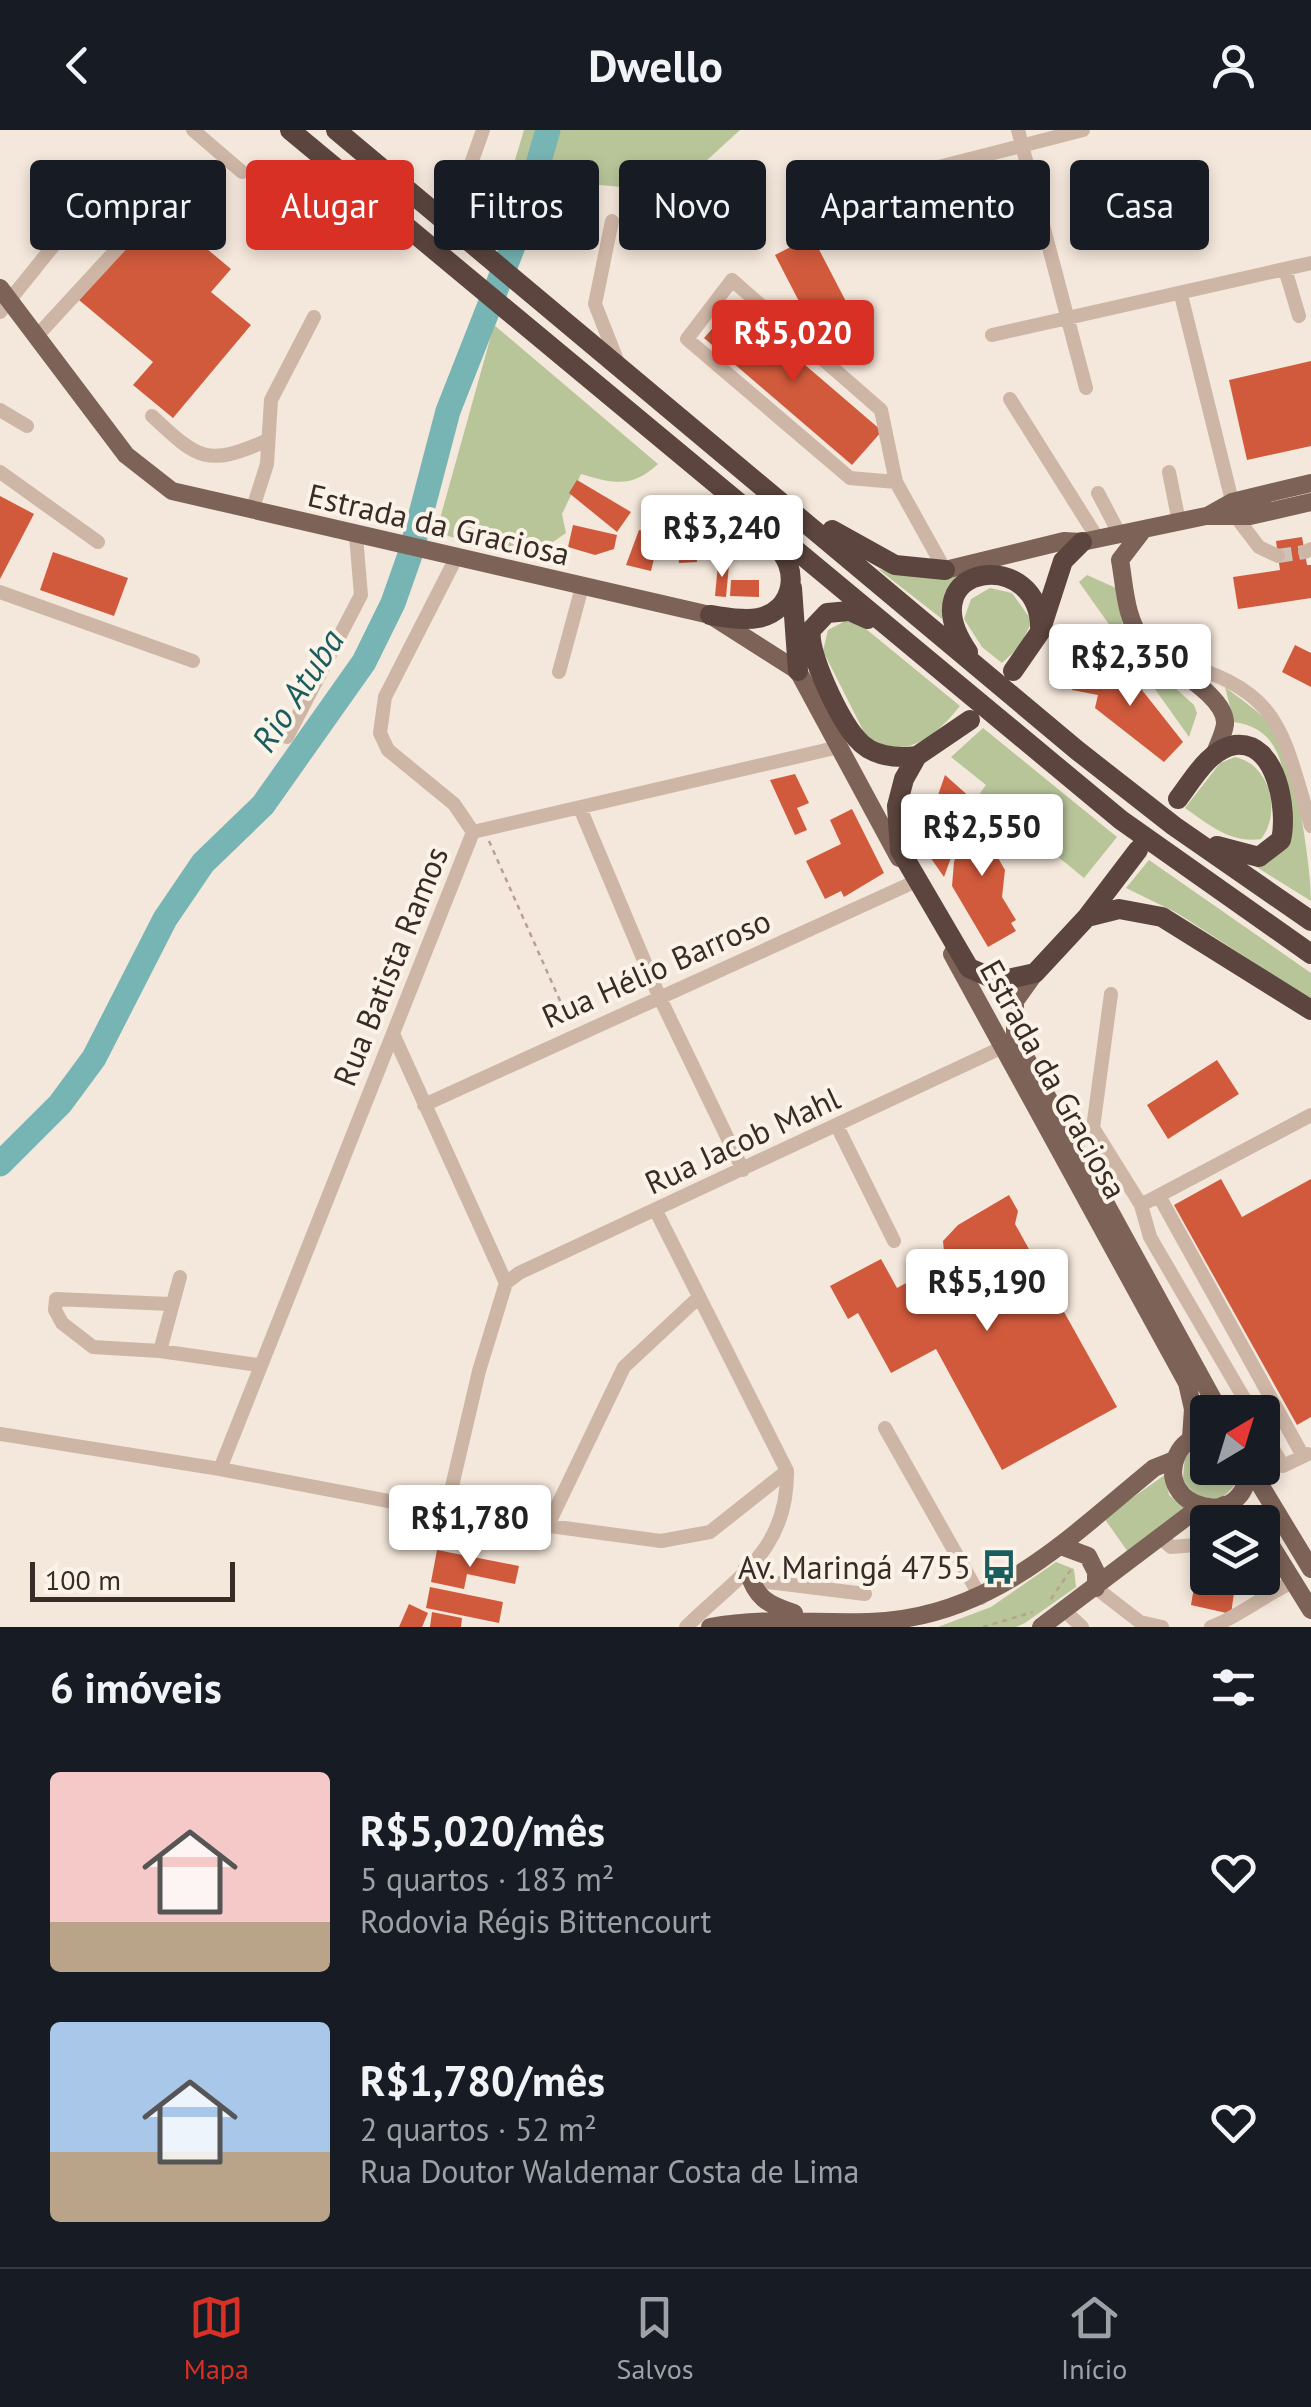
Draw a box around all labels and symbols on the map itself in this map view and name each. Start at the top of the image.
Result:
pin: R$5,020 [701,300,885,385]
street label: Estrada da Graciosa [304,473,574,575]
pin: R$3,240 [630,495,814,580]
water label: Rio Atuba [240,620,354,760]
pin: R$2,350 [1038,624,1222,709]
pin: R$2,550 [890,794,1074,879]
street label: Rua Batista Ramos [323,840,457,1092]
street label: Rua Hélio Barroso [535,899,777,1037]
street label: Estrada da Graciosa [971,952,1137,1206]
street label: Rua Jacob Mahl [638,1076,847,1203]
pin: R$5,190 [895,1249,1079,1334]
north arrow [1190,1395,1280,1485]
pin: R$1,780 [378,1485,562,1570]
place label: Av. Maringá 4755 [738,1546,971,1588]
bus stop icon: Av. Maringá 4755 [980,1548,1018,1586]
scale bar [30,1557,235,1602]

